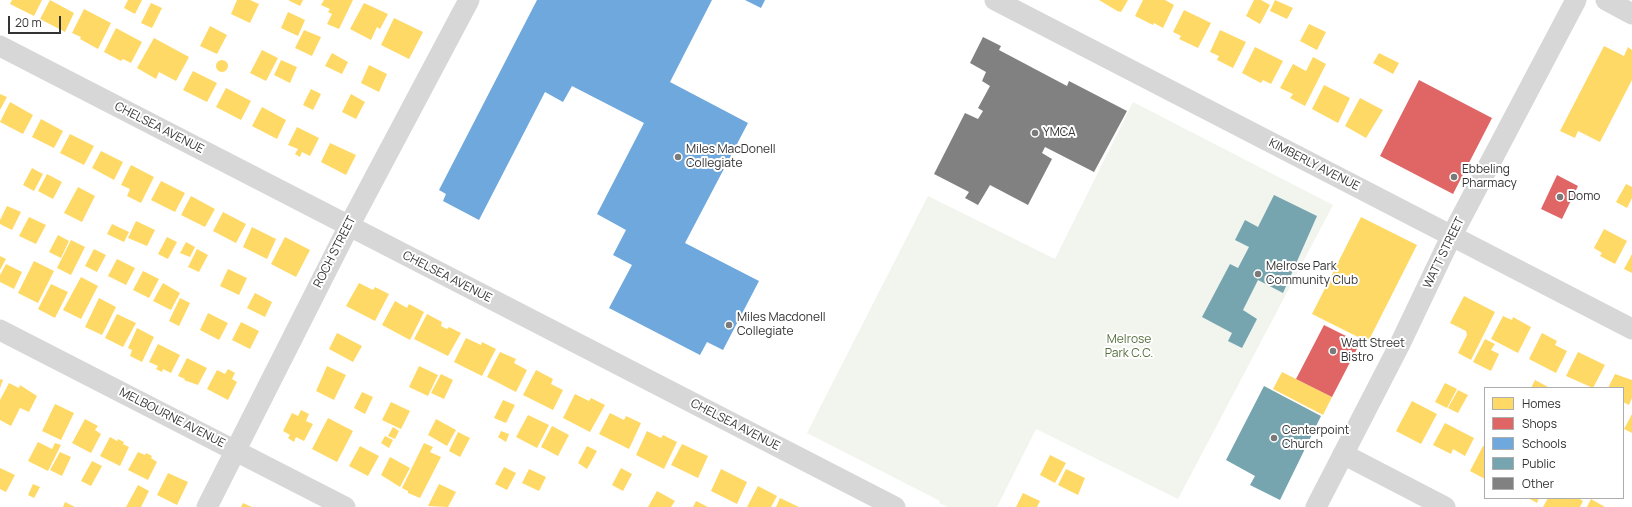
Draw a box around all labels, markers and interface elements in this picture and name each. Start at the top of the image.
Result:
scale bar [10,8,63,34]
text: 20 m [15,14,42,31]
street label: CHELSEA AVENUE [112,99,206,157]
place label: YMCA [1043,126,1076,140]
marker: YMCA [1030,128,1040,138]
street label: KIMBERLY AVENUE [1266,136,1362,194]
place label: Miles MacDonell Collegiate [686,143,776,171]
marker: Miles MacDonell Collegiate [673,152,683,162]
place label: Ebbeling Pharmacy [1462,163,1517,191]
marker: Ebbeling Pharmacy [1449,172,1459,182]
place label: Domo [1568,190,1600,204]
marker: Domo [1555,192,1565,202]
street label: ROCH STREET [311,214,359,290]
street label: WATT STREET [1421,215,1467,291]
street label: CHELSEA AVENUE [400,248,494,306]
place label: Melrose Park Community Club [1266,260,1358,288]
marker: Melrose Park Community Club [1253,269,1263,279]
place label: Miles Macdonell Collegiate [737,311,826,339]
marker: Miles Macdonell Collegiate [724,320,734,330]
park label: Melrose Park C.C. [1105,333,1153,361]
place label: Watt Street Bistro [1341,337,1405,365]
marker: Watt Street Bistro [1328,346,1338,356]
street label: MELBOURNE AVENUE [117,385,227,451]
legend [1484,387,1624,499]
text: Homes [1522,395,1561,412]
street label: CHELSEA AVENUE [688,396,782,454]
text: Shops [1522,415,1557,432]
place label: Centerpoint Church [1282,424,1349,452]
marker: Centerpoint Church [1269,433,1279,443]
text: Schools [1522,435,1566,452]
text: Public [1522,455,1556,472]
text: Other [1522,475,1554,492]

